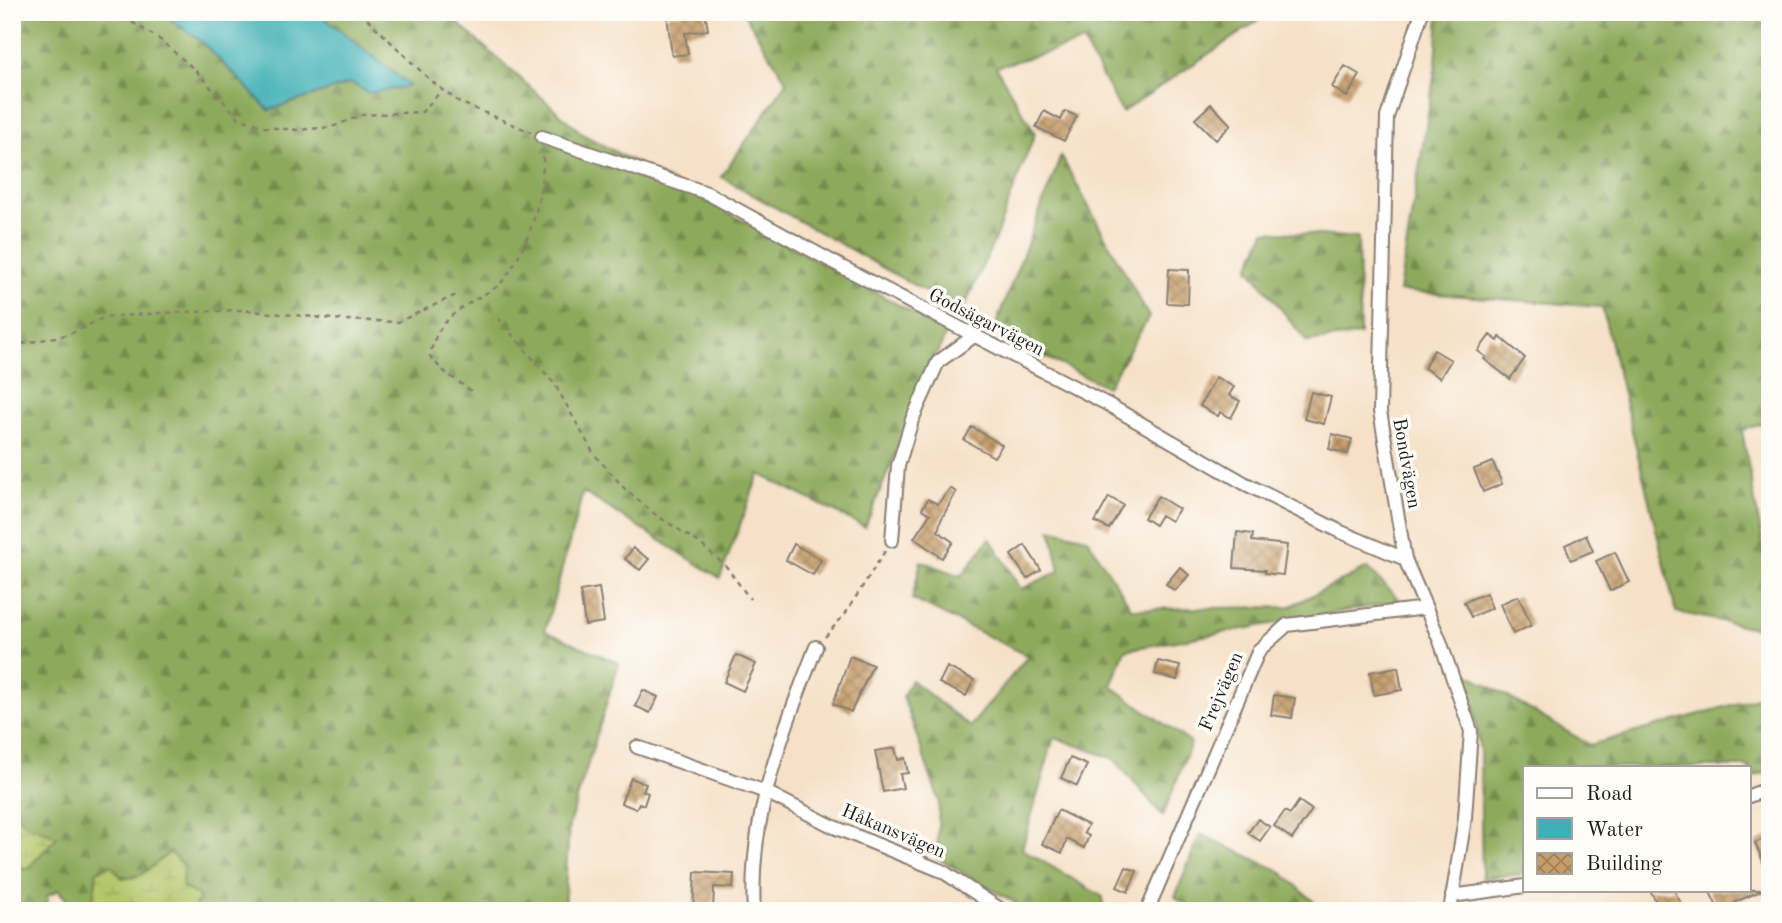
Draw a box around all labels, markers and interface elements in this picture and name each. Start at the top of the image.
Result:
street label: Godsägarvägen [925,286,1047,360]
street label: Bondvägen [1388,417,1423,510]
street label: Frejvägen [1197,650,1247,734]
legend [1523,766,1750,892]
text: Road [1586,784,1633,805]
street label: Håkansvägen [838,802,948,863]
text: Water [1586,820,1643,841]
text: Building [1586,854,1663,875]

